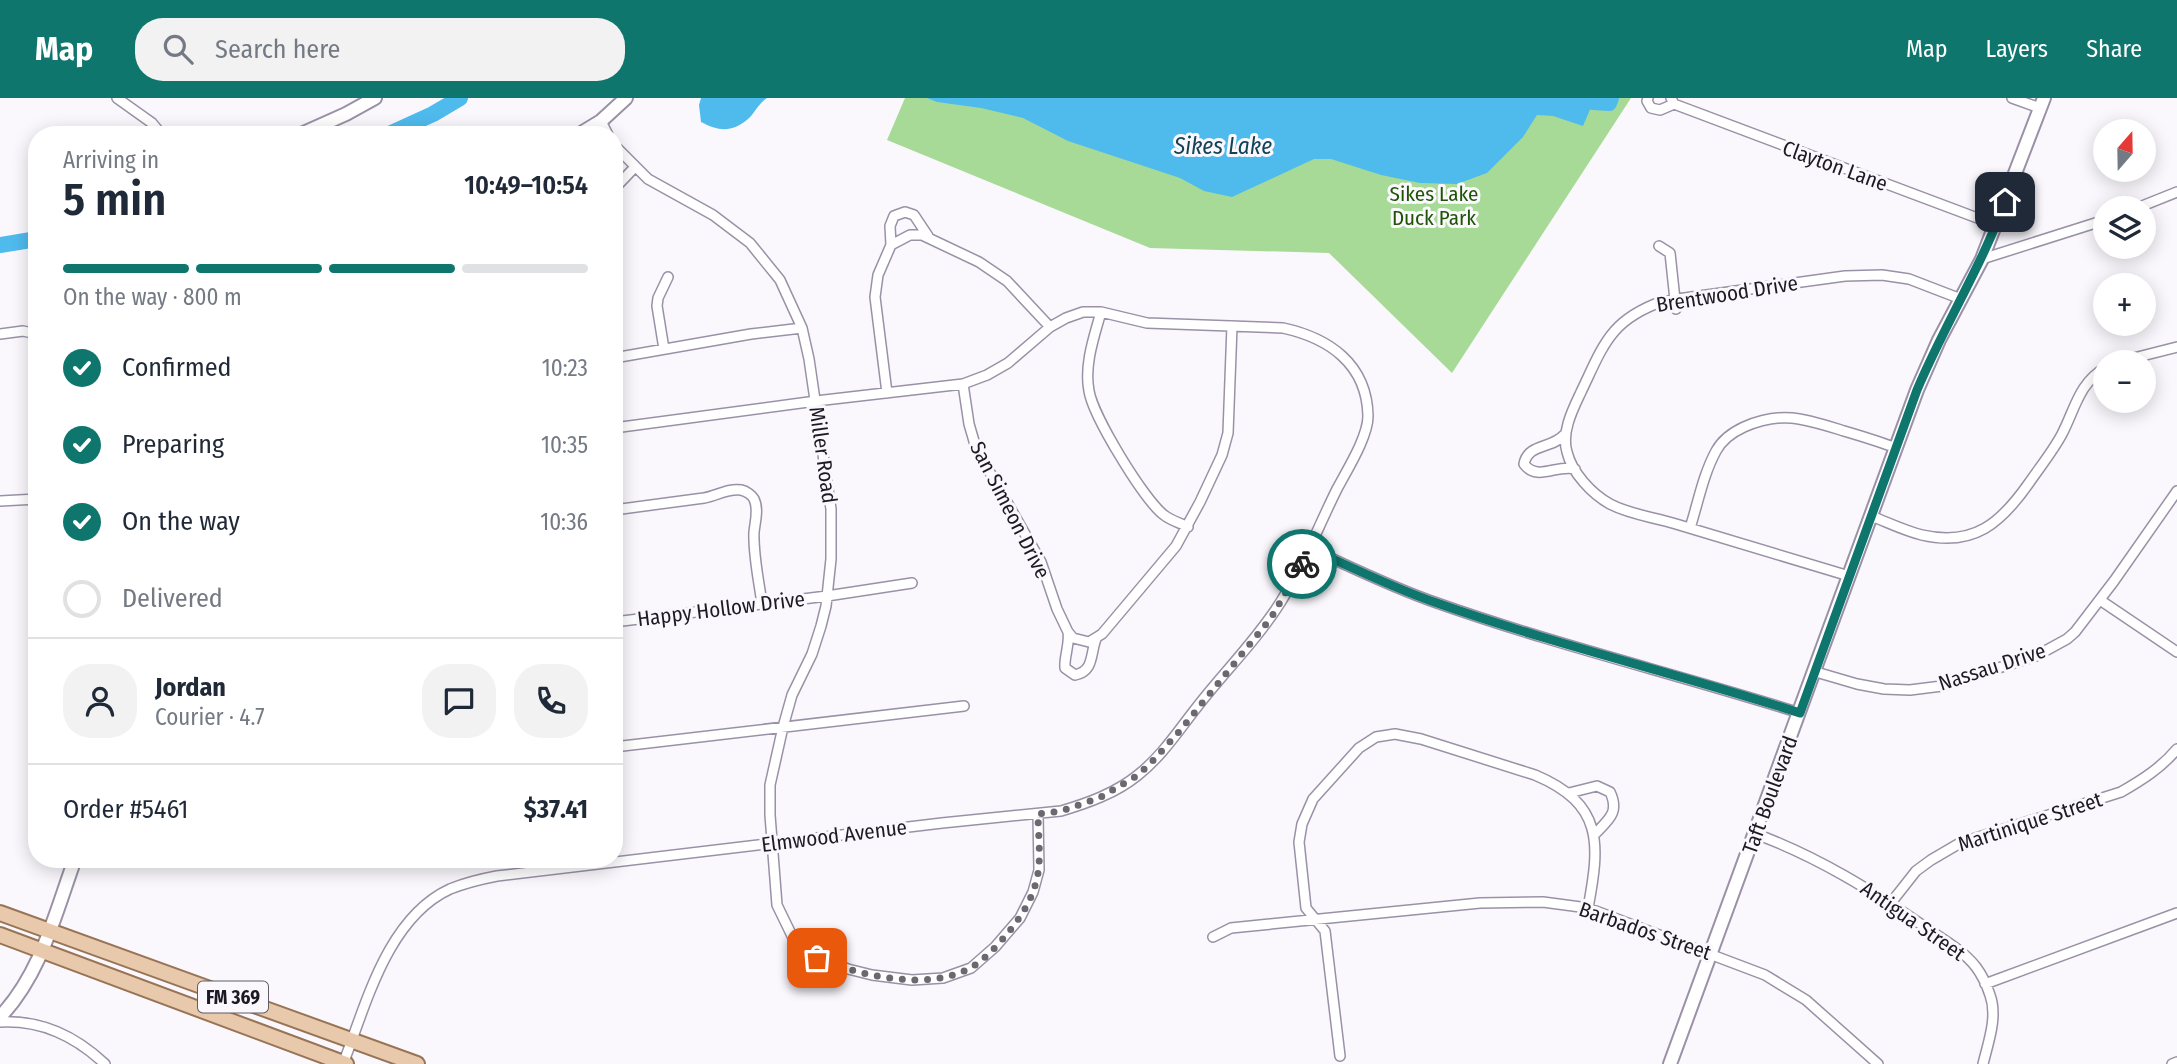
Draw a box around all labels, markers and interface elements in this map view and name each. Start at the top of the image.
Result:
search box [135,18,625,81]
text: Map [35,29,93,69]
icon: search [159,30,197,68]
text: Search here [215,34,340,65]
text: Map [1906,35,1948,63]
text: Layers [1986,35,2048,63]
text: Share [2086,35,2142,63]
north arrow [2093,119,2156,182]
map controls [2093,119,2156,413]
water label: Sikes Lake [1173,132,1272,160]
street label: Clayton Lane [1779,135,1891,197]
text: Arriving in [63,146,159,174]
text: 10:49–10:54 [464,170,588,201]
text: 5 min [63,172,166,227]
pin [1975,172,2035,232]
park label: Sikes Lake Duck Park [1390,181,1479,231]
icon: home [1986,183,2024,221]
button: layers [2093,196,2156,259]
street label: Brentwood Drive [1654,270,1800,318]
button: + [2093,273,2156,336]
text: On the way · 800 m [63,283,242,311]
icon: check [63,349,101,387]
button: − [2093,350,2156,413]
text: Confirmed [122,352,232,383]
text: 10:23 [542,354,588,382]
street label: Miller Road [803,405,843,505]
icon: check [63,426,101,464]
text: Preparing [122,429,224,460]
text: 10:35 [541,431,588,459]
street label: San Simeon Drive [964,437,1056,583]
icon: check [63,503,101,541]
text: On the way [122,506,240,537]
text: 10:36 [540,508,588,536]
courier [1267,529,1337,599]
icon: bike [1283,545,1321,583]
text: Delivered [122,583,223,614]
street label: Happy Hollow Drive [636,586,806,632]
street label: Nassau Drive [1935,637,2049,697]
button: person [63,664,137,738]
button: chat [422,664,496,738]
button: phone [514,664,588,738]
text: Jordan [155,672,226,703]
text: Courier · 4.7 [155,703,265,731]
street label: Taft Boulevard [1737,732,1803,858]
street label: Martinique Street [1955,786,2106,858]
text: Order #5461 [63,794,188,825]
text: $37.41 [524,794,588,825]
street label: Elmwood Avenue [760,814,908,858]
street label: Antigua Street [1856,875,1970,967]
street label: Barbados Street [1575,896,1715,966]
pin [787,928,847,988]
icon: bag [798,939,836,977]
road number: FM 369 [198,982,268,1012]

